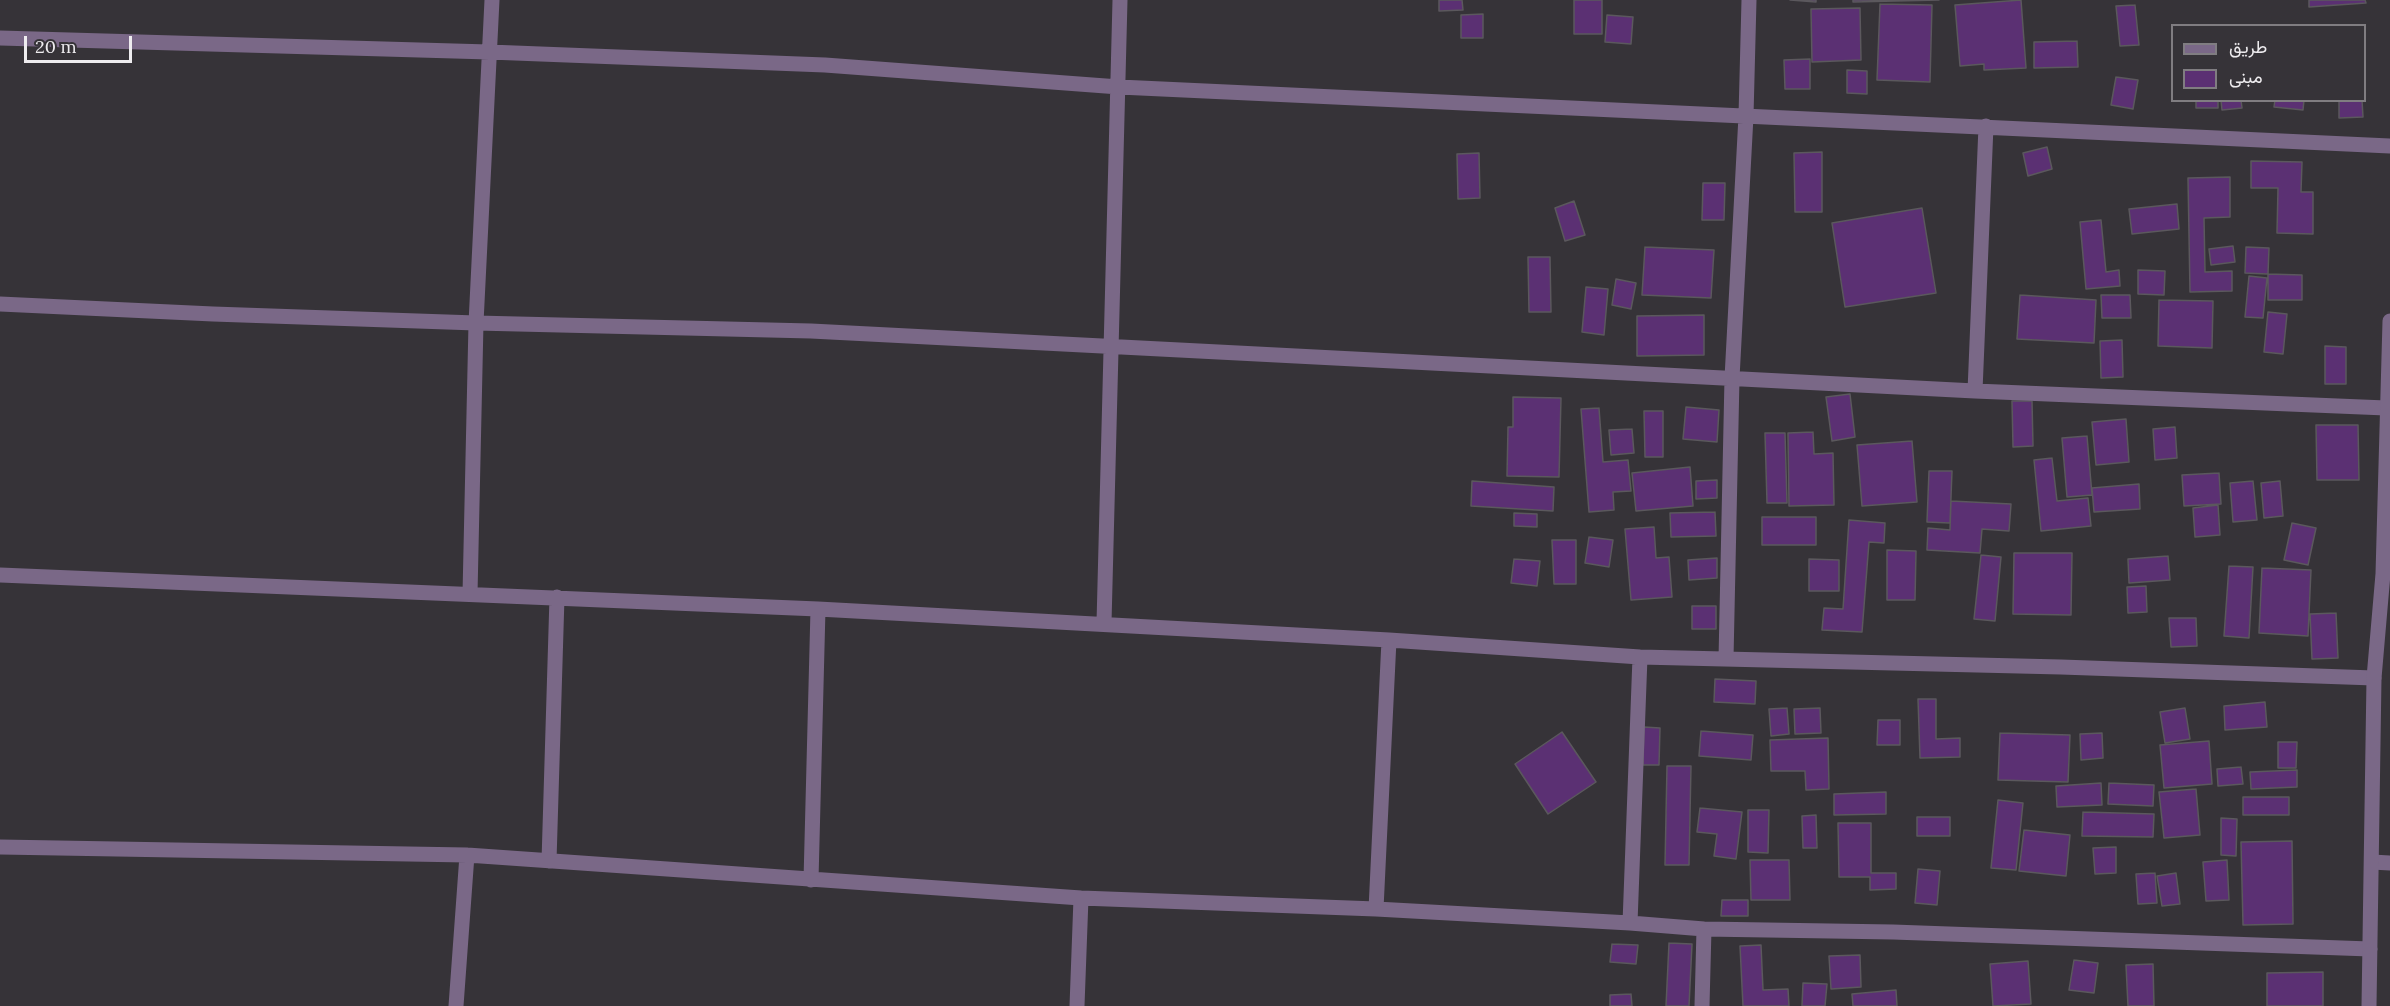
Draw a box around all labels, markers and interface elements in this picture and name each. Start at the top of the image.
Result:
scale bar [27,24,135,62]
legend [2171,24,2366,102]
text: 20 m [35,35,77,58]
text: طريق [2229,35,2267,58]
text: مبنى [2229,65,2263,88]

